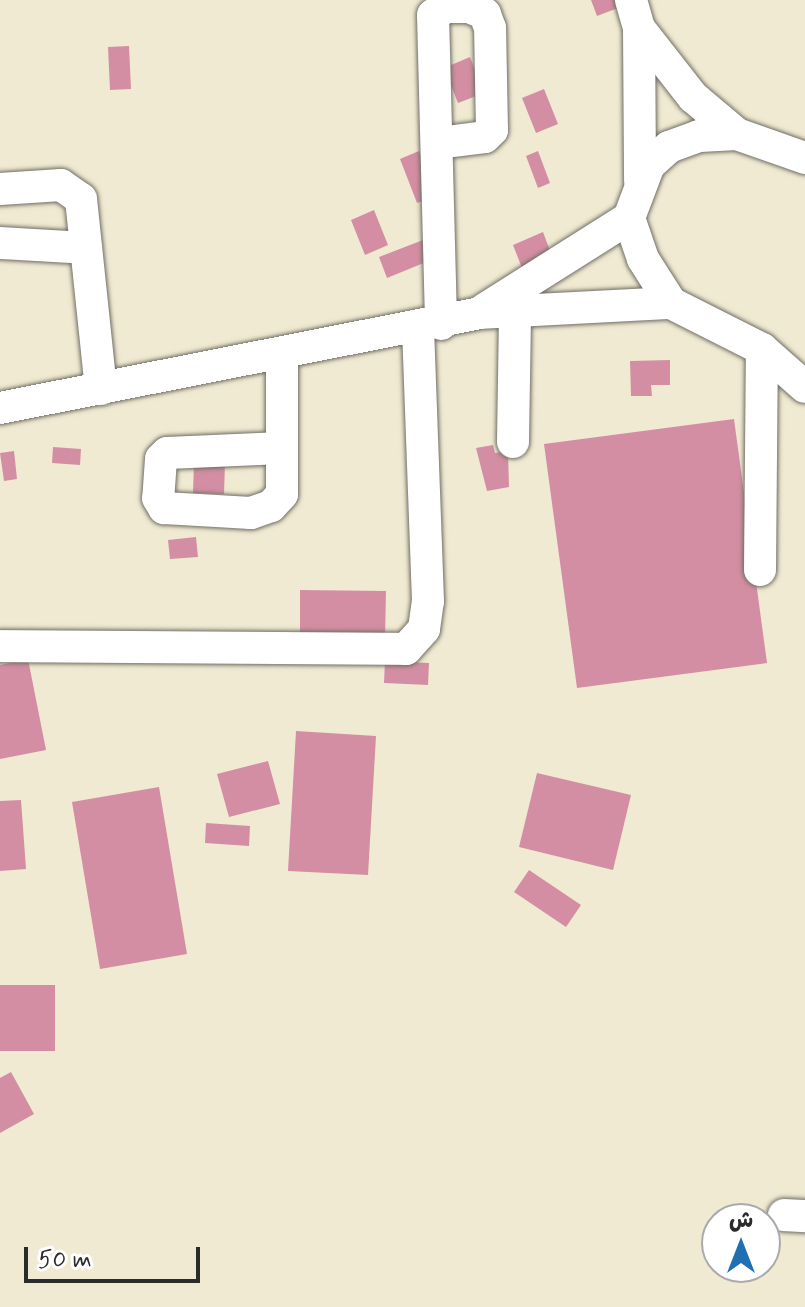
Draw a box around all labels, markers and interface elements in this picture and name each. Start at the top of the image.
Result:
north arrow [701,1203,781,1283]
text: ش [729,1207,753,1235]
scale bar [28,1231,204,1281]
text: 50 m [38,1245,92,1276]

